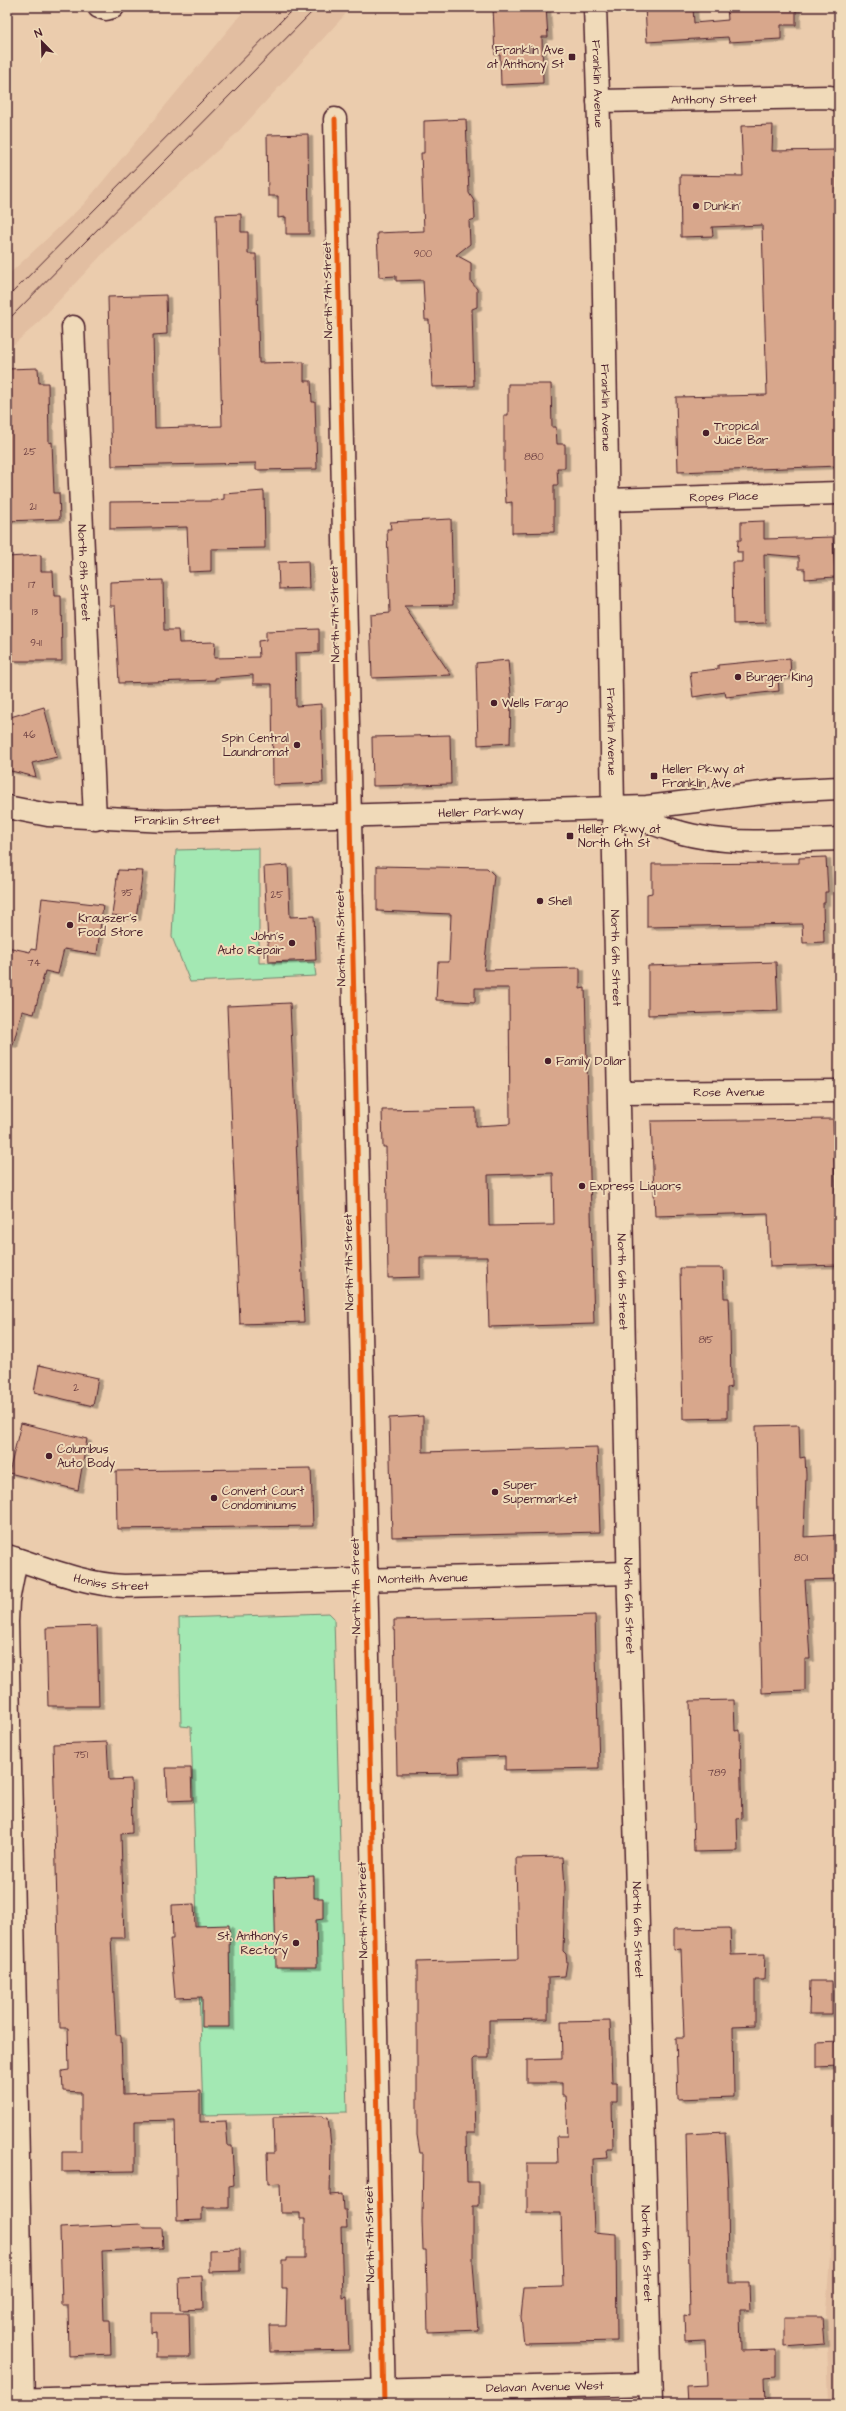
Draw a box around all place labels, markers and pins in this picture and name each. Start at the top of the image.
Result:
place label: Franklin Ave at Anthony St [487,42,564,74]
marker: Franklin Ave at Anthony St [567,52,577,62]
place label: Dunkin' [704,198,741,215]
marker: Dunkin' [691,201,701,211]
place label: Tropical Juice Bar [714,418,769,449]
marker: Tropical Juice Bar [701,428,711,438]
place label: Burger King [746,669,813,687]
marker: Burger King [733,672,743,682]
place label: Wells Fargo [502,695,569,713]
marker: Wells Fargo [489,698,499,708]
place label: Spin Central Laundromat [222,730,289,761]
marker: Spin Central Laundromat [292,740,302,750]
place label: Heller Pkwy at Franklin Ave [662,761,745,792]
marker: Heller Pkwy at Franklin Ave [649,771,659,781]
place label: Heller Pkwy at North 6th St [578,821,661,852]
marker: Heller Pkwy at North 6th St [565,831,575,841]
place label: Shell [548,893,572,910]
marker: Shell [535,896,545,906]
place label: Krauszer's Food Store [78,910,144,941]
marker: Krauszer's Food Store [65,920,75,930]
place label: John's Auto Repair [218,928,284,959]
marker: John's Auto Repair [287,938,297,948]
place label: Family Dollar [556,1053,626,1071]
marker: Family Dollar [543,1056,553,1066]
place label: Express Liquors [590,1178,681,1195]
marker: Express Liquors [577,1181,587,1191]
place label: Columbus Auto Body [57,1441,116,1473]
marker: Columbus Auto Body [44,1451,54,1461]
place label: Super Supermarket [503,1477,578,1508]
place label: Convent Court Condominiums [222,1483,305,1514]
marker: Super Supermarket [490,1487,500,1497]
marker: Convent Court Condominiums [209,1493,219,1503]
place label: St. Anthony's Rectory [217,1928,288,1960]
marker: St. Anthony's Rectory [291,1938,301,1948]

